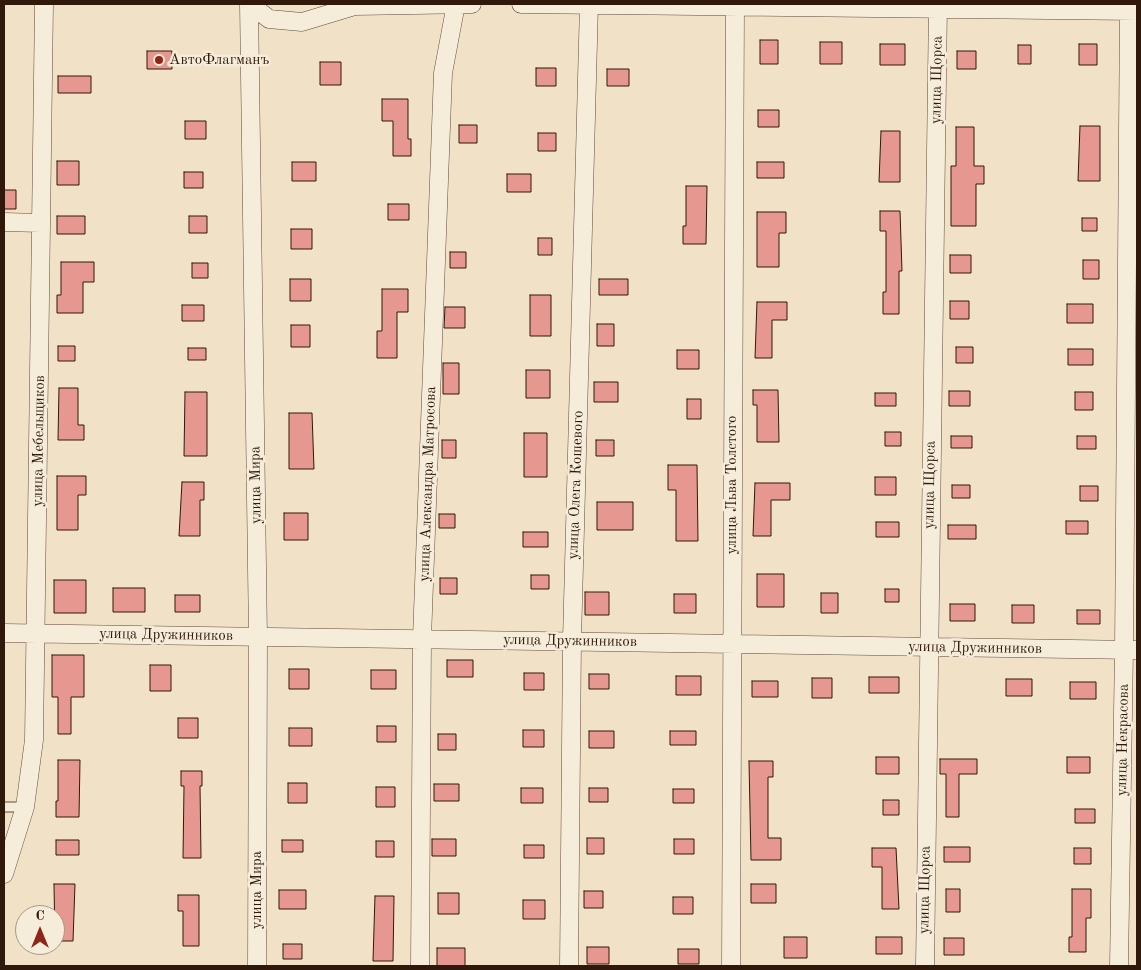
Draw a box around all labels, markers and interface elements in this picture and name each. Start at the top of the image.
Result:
street label: улица Щорса [927,36,947,124]
place label: АвтоФлагманъ [169,51,269,69]
marker: АвтоФлагманъ [153,54,165,66]
street label: улица Мебельщиков [29,375,49,507]
street label: улица Александра Матросова [416,386,440,582]
street label: улица Олега Кошевого [564,410,588,560]
street label: улица Льва Толстого [723,416,741,554]
street label: улица Щорса [920,441,940,529]
street label: улица Мира [246,446,266,524]
street label: улица Дружинников [99,625,233,645]
street label: улица Дружинников [503,631,637,651]
street label: улица Дружинников [908,638,1042,658]
street label: улица Некрасова [1113,684,1133,796]
street label: улица Щорса [915,846,935,934]
street label: улица Мира [248,851,266,929]
north arrow [15,905,65,955]
text: С [35,909,45,923]

